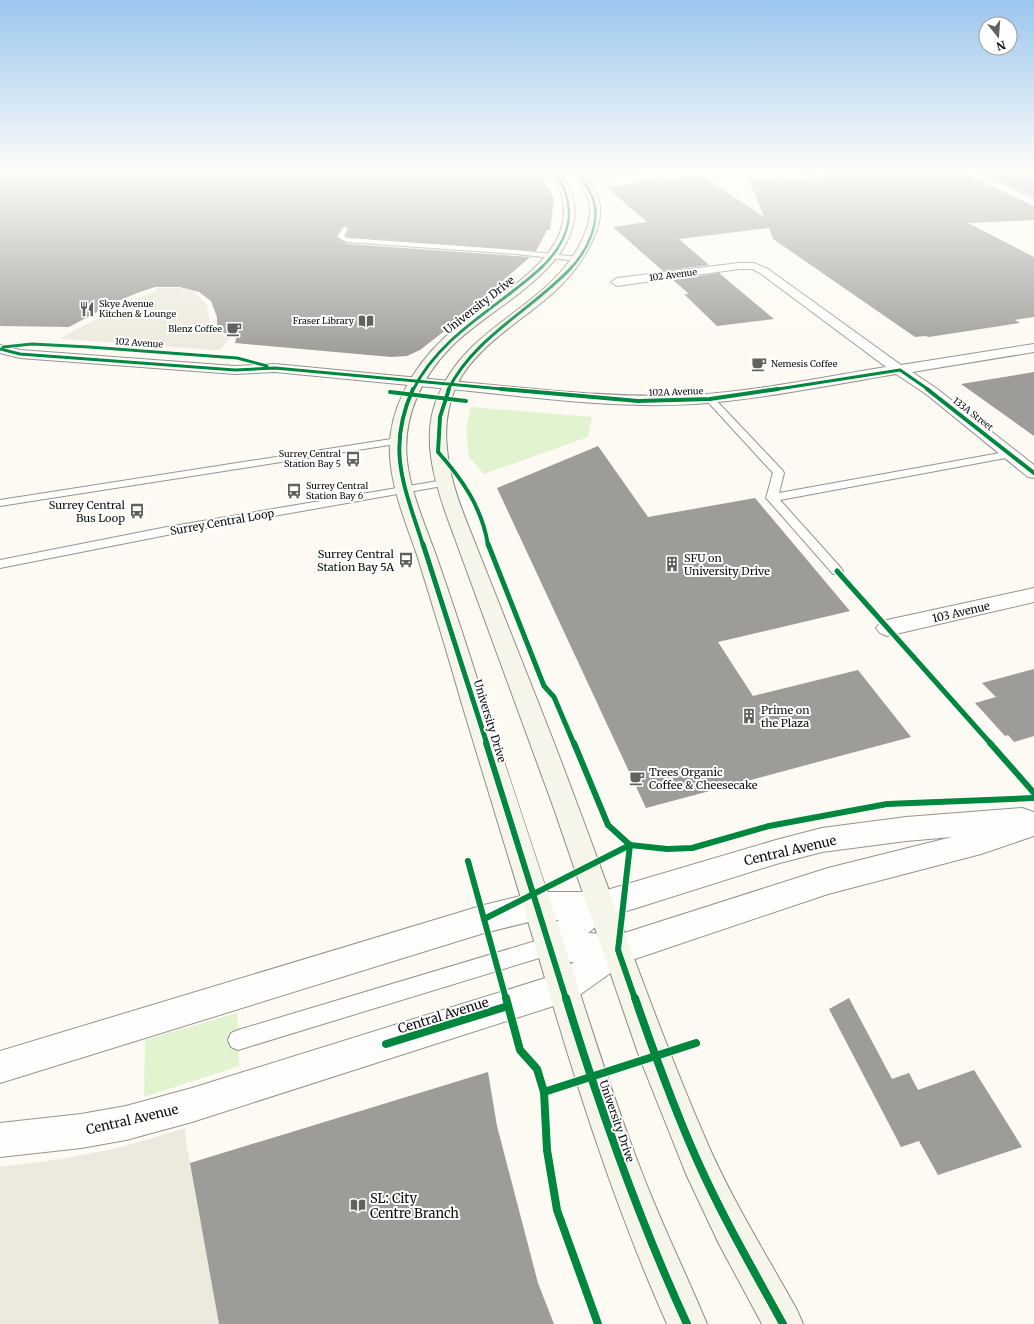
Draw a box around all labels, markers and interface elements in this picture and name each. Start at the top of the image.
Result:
north arrow [978,16,1018,56]
text: N [994,38,1007,54]
street label: 102 Avenue [648,266,698,283]
street label: University Drive [441,273,517,337]
place label: Skye Avenue Kitchen & Lounge [99,298,176,319]
restaurant icon: Skye Avenue Kitchen & Lounge [78,300,96,318]
library icon: Fraser Library [357,312,375,330]
place label: Fraser Library [293,315,355,326]
cafe icon: Blenz Coffee [225,320,243,338]
place label: Blenz Coffee [168,323,222,334]
street label: 102 Avenue [115,335,164,350]
cafe icon: Nemesis Coffee [750,355,768,373]
place label: Nemesis Coffee [771,358,838,369]
street label: 102A Avenue [648,385,704,398]
street label: 133A Street [951,395,996,433]
place label: Surrey Central Station Bay 5 [279,448,341,469]
bus stop icon: Surrey Central Station Bay 5 [344,450,362,468]
place label: Surrey Central Station Bay 6 [306,480,369,501]
bus stop icon: Surrey Central Station Bay 6 [285,482,303,500]
place label: Surrey Central Bus Loop [49,498,126,525]
bus stop icon: Surrey Central Bus Loop [128,502,146,520]
street label: Surrey Central Loop [169,506,275,538]
place label: Surrey Central Station Bay 5A [317,547,395,574]
bus stop icon: Surrey Central Station Bay 5A [397,551,415,569]
place label: SFU on University Drive [684,551,770,578]
building icon: SFU on University Drive [663,555,681,573]
street label: 103 Avenue [931,599,991,625]
street label: University Drive [471,678,509,764]
place label: Prime on the Plaza [761,703,810,730]
building icon: Prime on the Plaza [740,707,758,725]
place label: Trees Organic Coffee & Cheesecake [649,765,758,792]
cafe icon: Trees Organic Coffee & Cheesecake [628,769,646,787]
street label: Central Avenue [742,832,838,869]
street label: Central Avenue [396,994,491,1037]
street label: University Drive [596,1078,638,1164]
street label: Central Avenue [84,1101,180,1138]
place label: SL: City Centre Branch [370,1190,459,1222]
library icon: SL: City Centre Branch [349,1196,367,1214]

